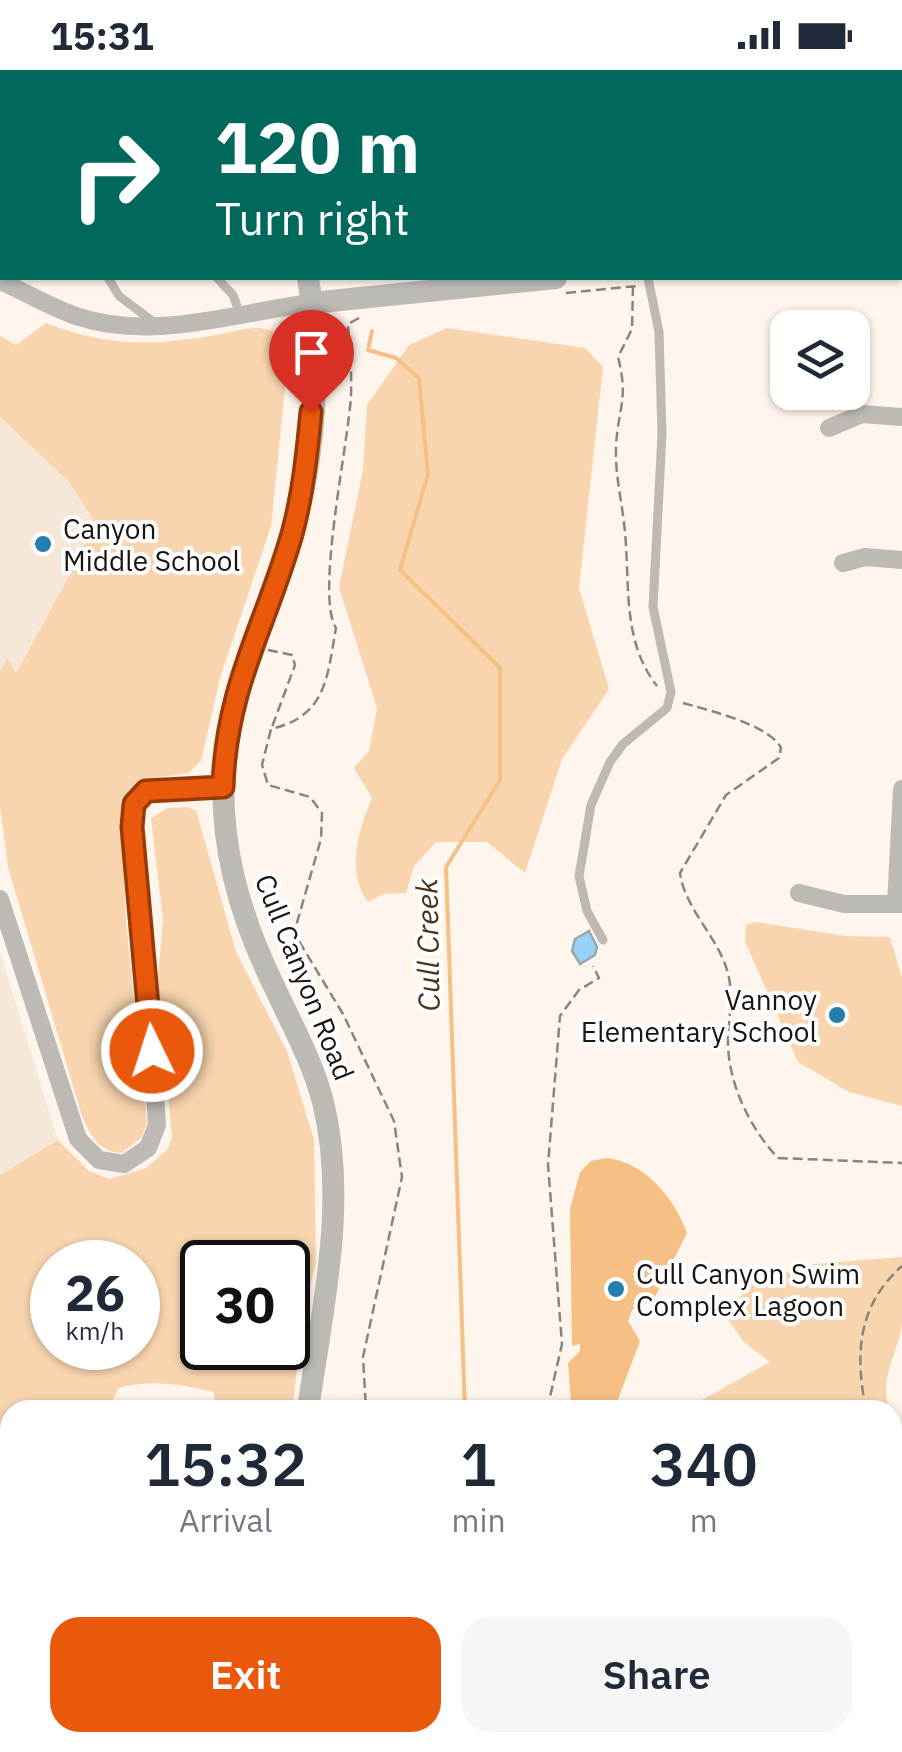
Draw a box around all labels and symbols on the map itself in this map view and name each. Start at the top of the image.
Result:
pin [269,310,354,413]
place label: Canyon Middle School [63,510,240,579]
marker: Canyon Middle School [32,533,54,555]
street label: Cull Canyon Road [247,868,363,1086]
water label: Cull Creek [406,878,448,1012]
place label: Vannoy Elementary School [581,981,817,1050]
position arrow [100,999,204,1103]
marker: Vannoy Elementary School [826,1004,848,1026]
speed limit sign: 30 [180,1240,310,1370]
place label: Cull Canyon Swim Complex Lagoon [636,1255,860,1324]
marker: Cull Canyon Swim Complex Lagoon [605,1278,627,1300]

